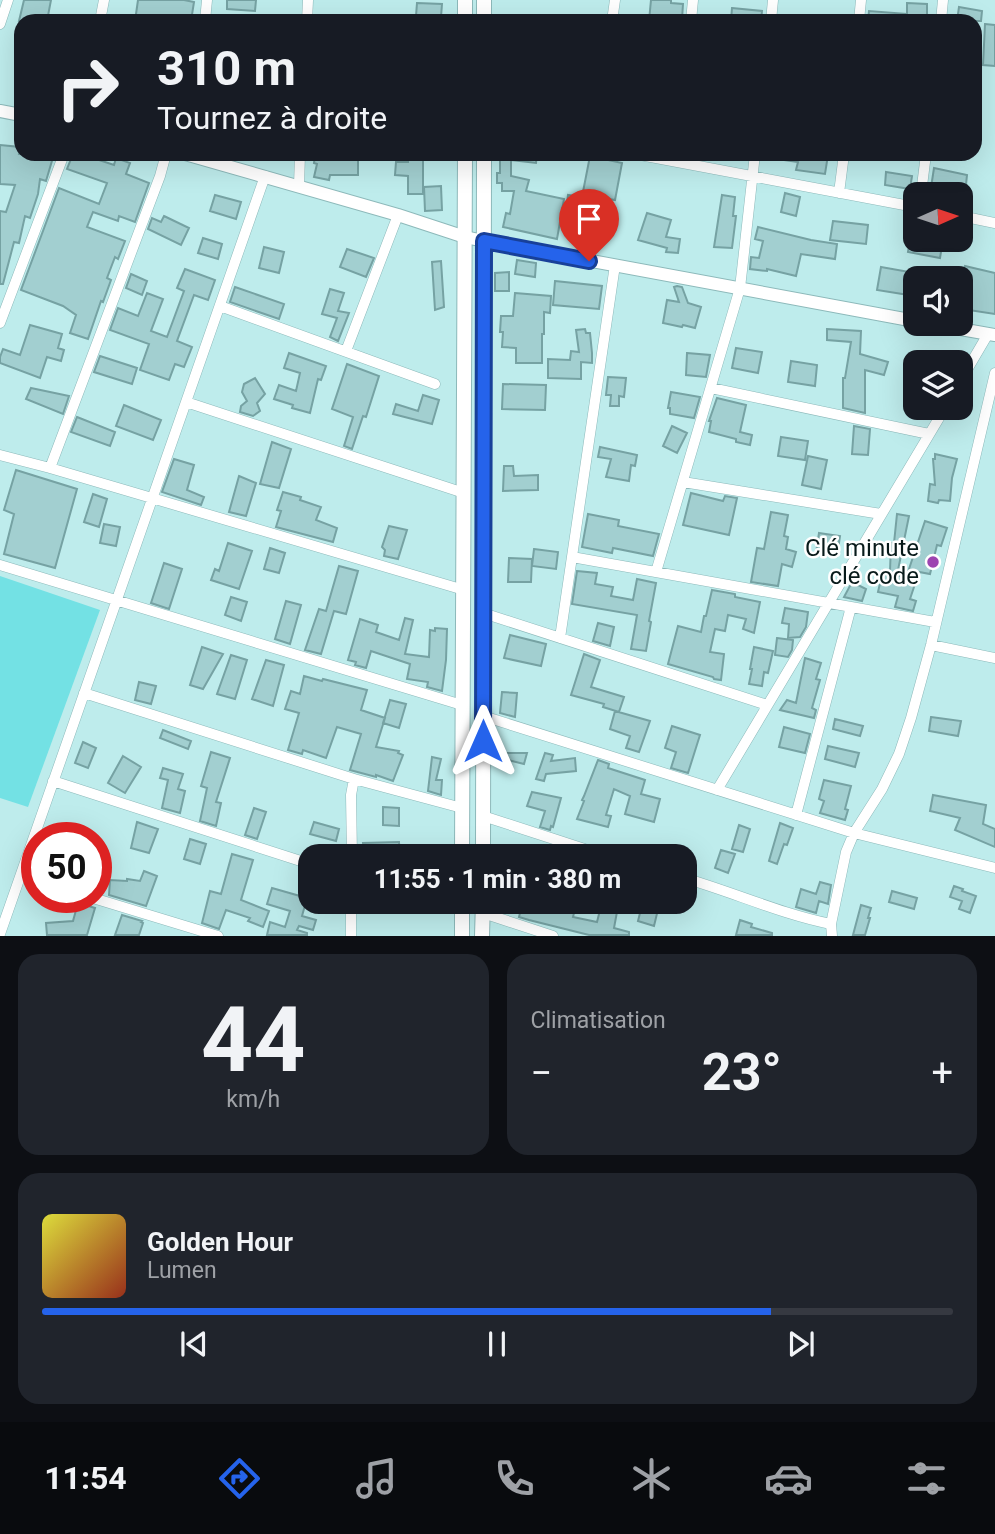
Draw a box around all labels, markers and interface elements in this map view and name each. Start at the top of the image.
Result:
text: 310 m [157,40,296,97]
icon: right [42,42,133,133]
text: Tournez à droite [157,99,387,137]
north arrow [903,182,973,252]
map controls [903,182,973,420]
pin [559,189,619,261]
icon: arrive [570,200,608,238]
button: sound [903,266,973,336]
button: layers [903,350,973,420]
place label: Clé minute clé code [805,534,919,590]
marker: Clé minute clé code [925,554,941,570]
position arrow [446,704,520,778]
speed limit sign: 50 [21,822,112,913]
text: 11:55 · 1 min · 380 m [374,864,621,894]
text: 44 [201,987,305,1093]
text: Climatisation [531,1007,666,1034]
text: 23° [702,1042,782,1103]
text: − [531,1051,552,1095]
text: + [931,1051,953,1095]
text: km/h [226,1086,280,1113]
text: Golden Hour [147,1227,293,1257]
text: Lumen [147,1257,217,1284]
icon: previous [175,1325,213,1363]
icon: pause [478,1325,516,1363]
icon: next [782,1325,820,1363]
icon: directions [215,1454,264,1503]
icon: music [352,1454,401,1503]
icon: phone [490,1454,539,1503]
icon: climate [627,1454,676,1503]
icon: car [764,1454,813,1503]
icon: filters [902,1454,951,1503]
text: 11:54 [44,1459,127,1497]

